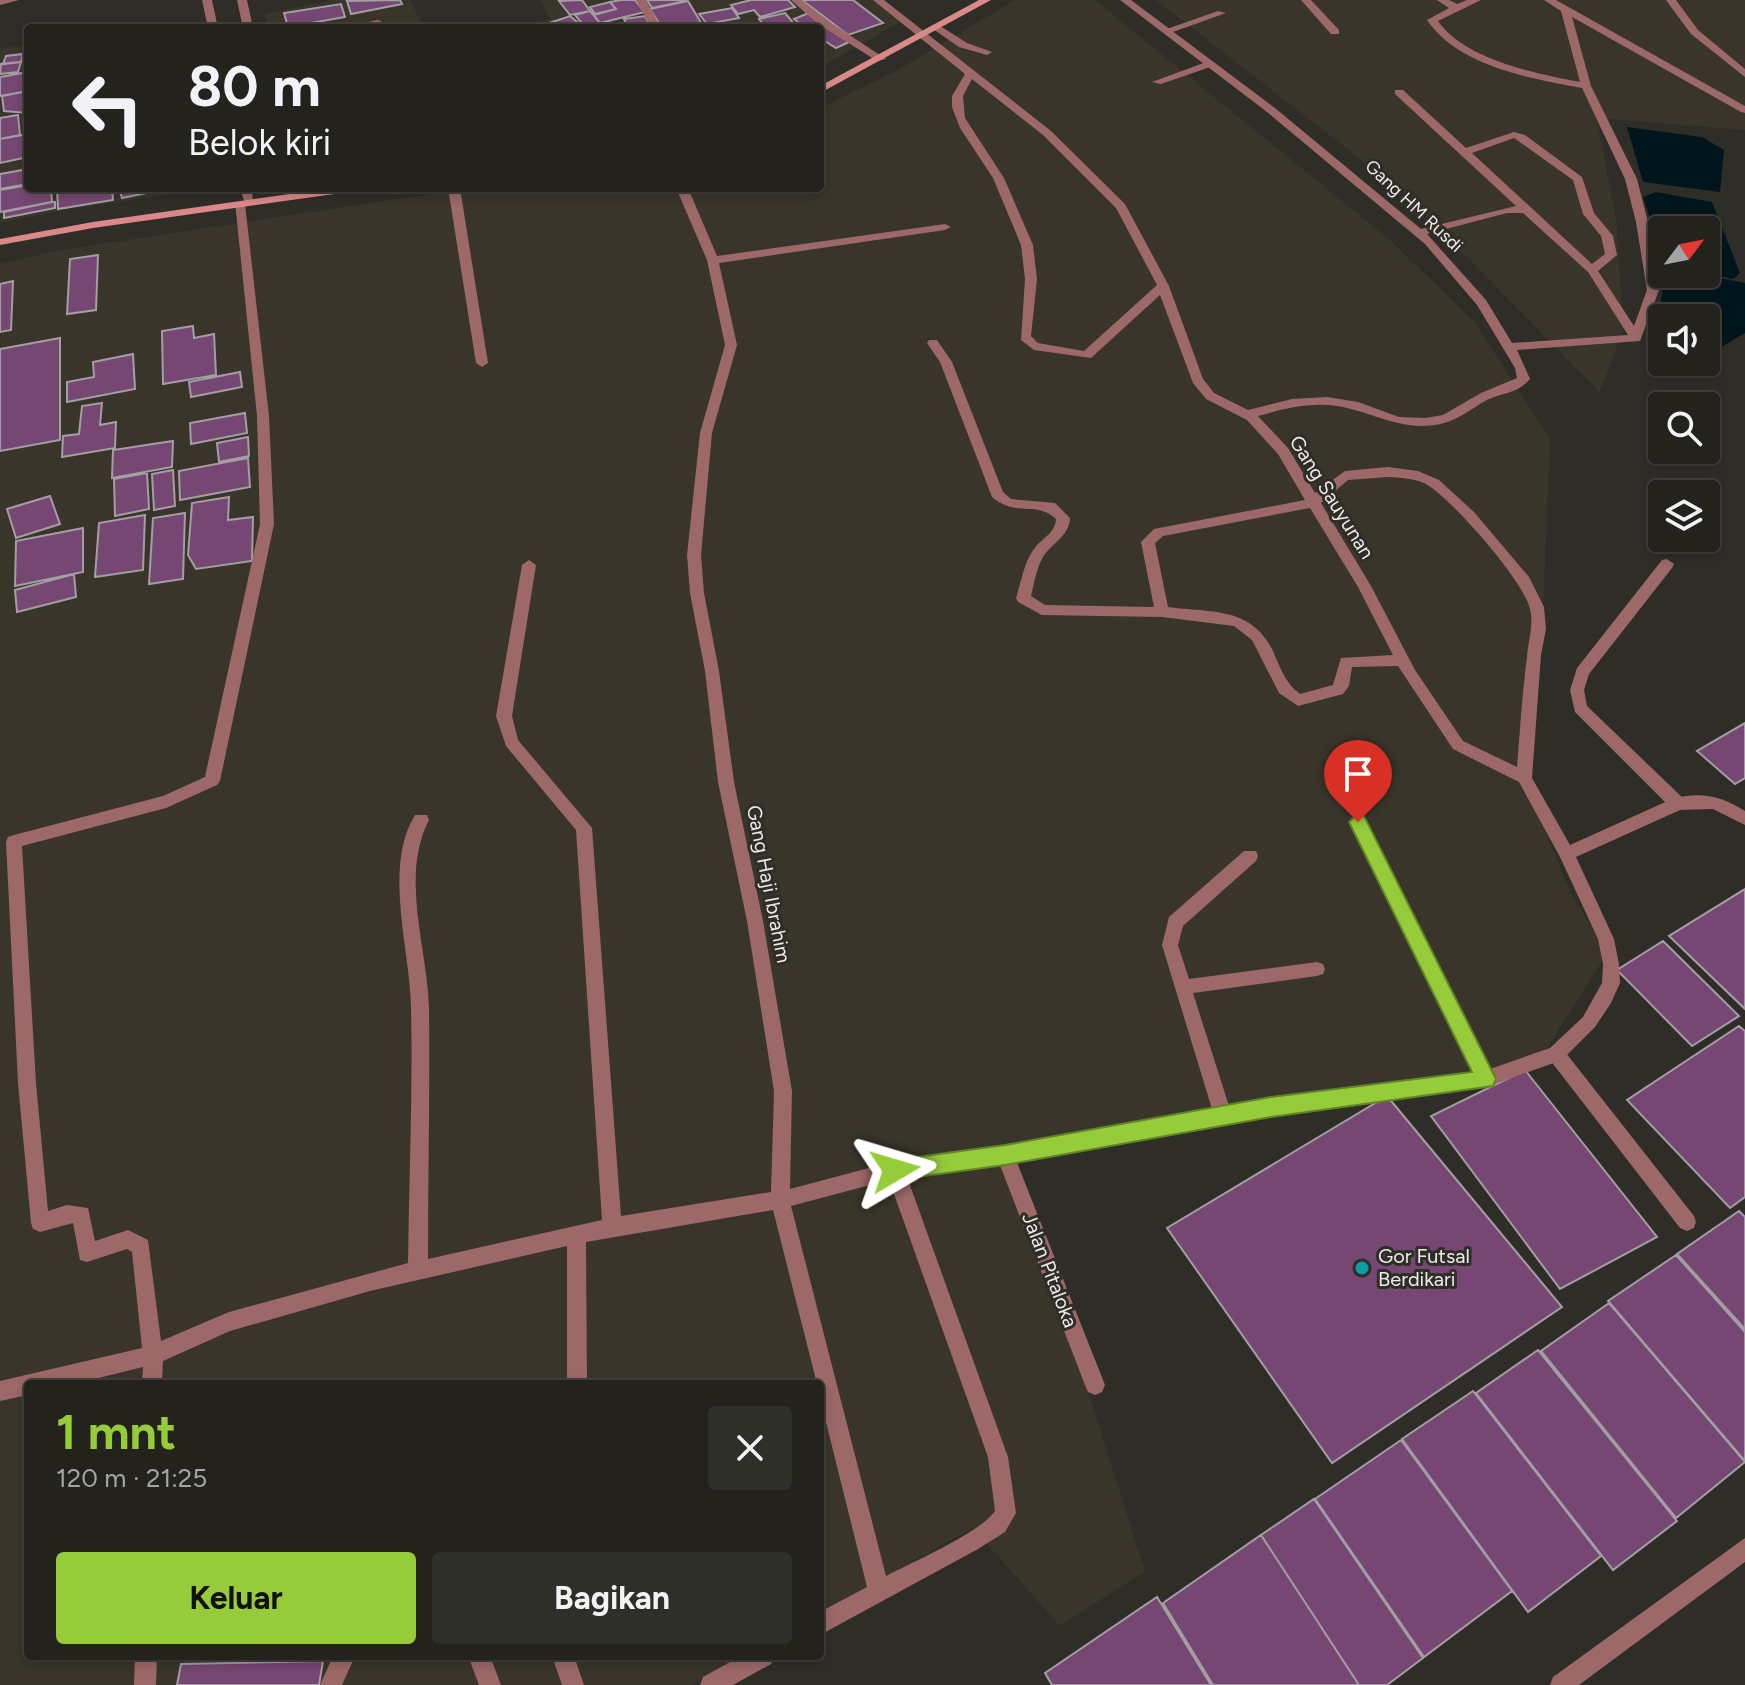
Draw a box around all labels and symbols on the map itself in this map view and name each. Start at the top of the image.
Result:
street label: Gang HM Rusdi [1361,155,1467,257]
north arrow [1648,216,1720,288]
street label: Gang Sauyunan [1284,431,1380,563]
pin [1324,740,1392,822]
street label: Gang Haji Ibrahim [742,803,796,965]
position arrow [853,1128,937,1212]
street label: Jalan Pitaloka [1017,1209,1083,1331]
place label: Gor Futsal Berdikari [1378,1244,1470,1291]
marker: Gor Futsal Berdikari [1353,1259,1371,1277]

